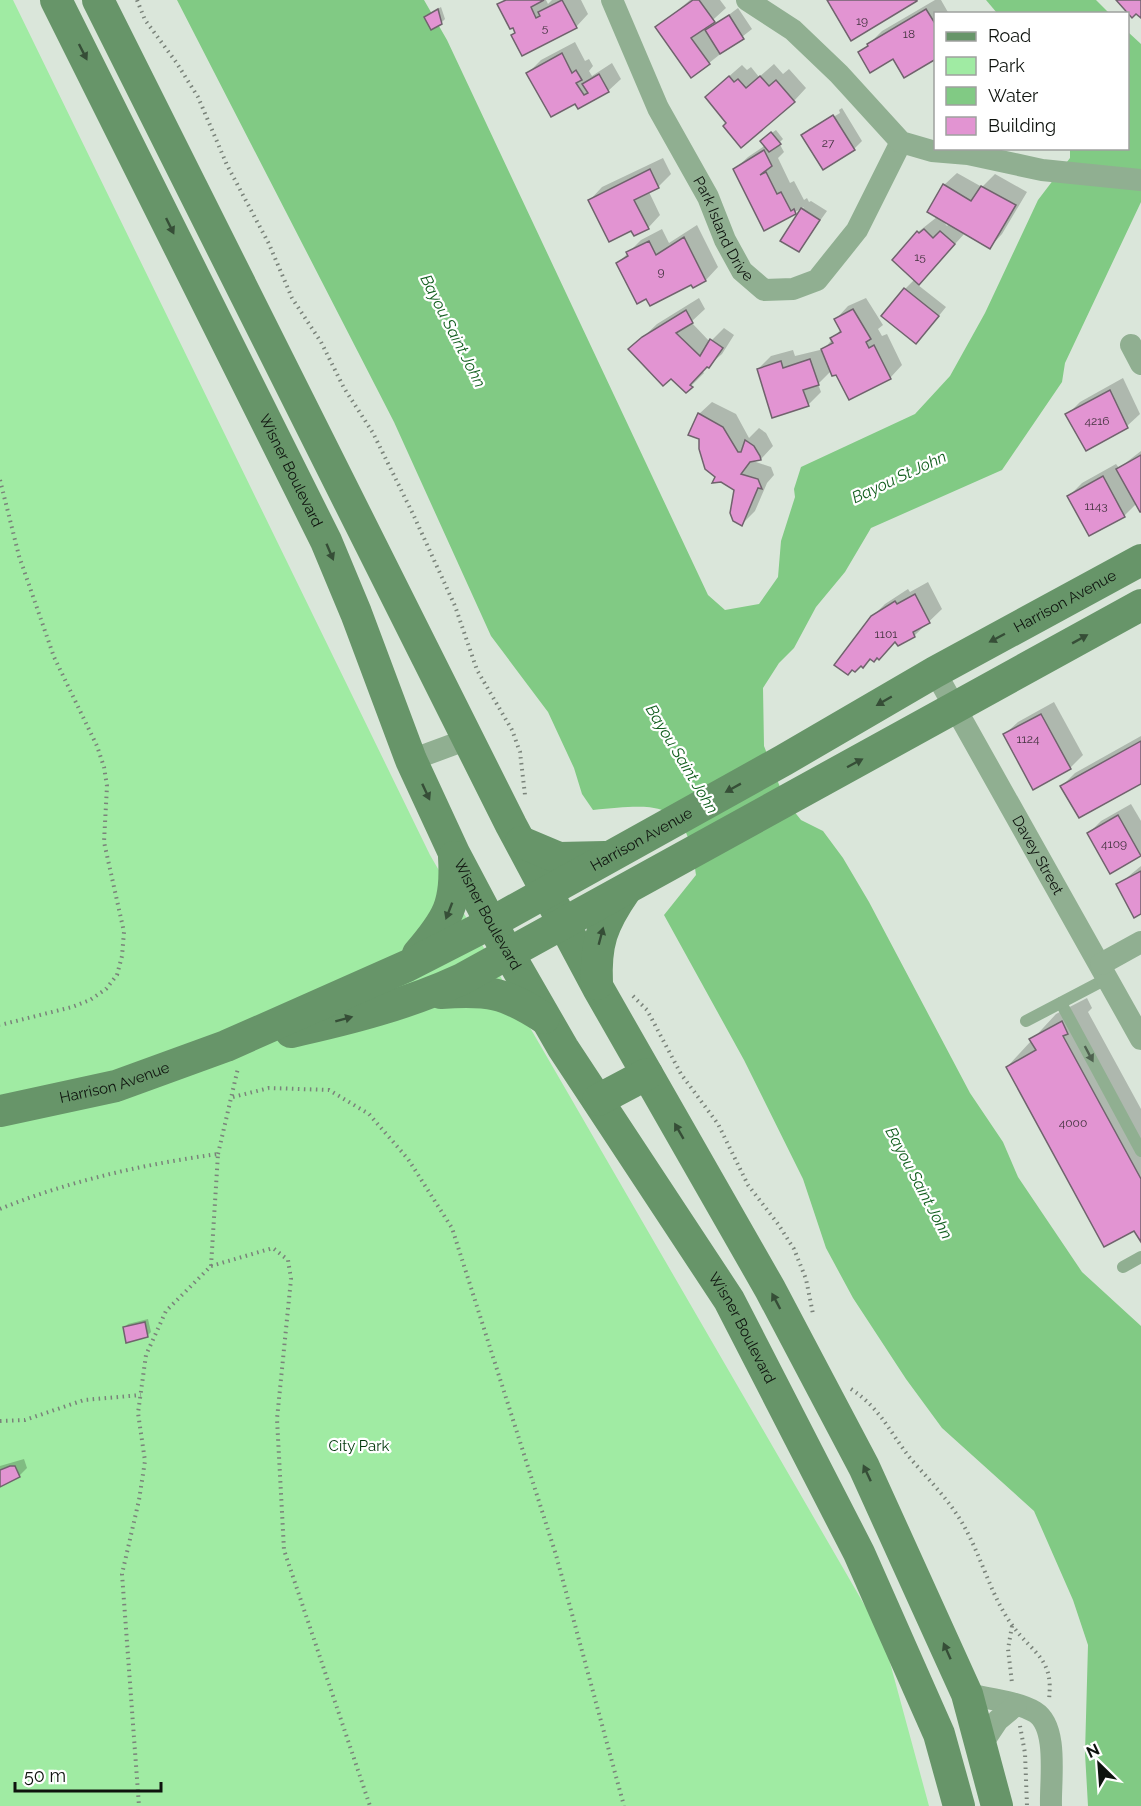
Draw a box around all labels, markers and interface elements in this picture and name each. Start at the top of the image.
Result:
legend [934,12,1129,150]
house number: 19 [856,14,868,28]
house number: 5 [542,21,549,35]
text: Road [988,25,1031,46]
house number: 18 [903,27,915,41]
one-way arrow [78,43,88,61]
text: Park [988,55,1025,76]
text: Water [988,85,1039,106]
text: Building [988,115,1056,136]
house number: 27 [822,136,835,150]
street label: Park Island Drive [689,173,757,286]
one-way arrow [166,218,175,235]
house number: 15 [914,250,926,264]
house number: 9 [657,265,665,279]
water label: Bayou Saint John [416,271,490,391]
street label: Wisner Boulevard [255,411,327,530]
house number: 4216 [1084,414,1110,428]
water label: Bayou St John [849,447,949,507]
house number: 1143 [1084,499,1108,513]
one-way arrow [326,544,335,561]
street label: Harrison Avenue [1011,566,1120,636]
house number: 1101 [875,627,897,641]
one-way arrow [988,633,1005,643]
one-way arrow [1072,634,1089,644]
one-way arrow [876,696,893,706]
water label: Bayou Saint John [642,701,722,817]
house number: 1124 [1016,732,1040,746]
one-way arrow [847,758,864,768]
one-way arrow [421,783,431,801]
one-way arrow [724,783,741,793]
street label: Harrison Avenue [587,804,696,875]
street label: Davey Street [1008,812,1067,898]
house number: 4109 [1101,837,1127,851]
street label: Wisner Boulevard [450,856,525,973]
one-way arrow [444,902,454,920]
one-way arrow [597,926,606,944]
one-way arrow [335,1014,354,1024]
one-way arrow [1084,1046,1094,1063]
street label: Harrison Avenue [58,1058,172,1107]
house number: 4000 [1059,1116,1087,1130]
one-way arrow [674,1123,685,1139]
water label: Bayou Saint John [881,1124,957,1242]
street label: Wisner Boulevard [704,1269,779,1386]
one-way arrow [771,1292,781,1309]
park label: City Park [329,1437,389,1455]
one-way arrow [862,1465,871,1482]
one-way arrow [943,1642,952,1659]
north arrow [1069,1734,1129,1794]
text: N [1083,1740,1102,1762]
scale bar [15,1755,160,1793]
text: 50 m [24,1765,66,1786]

